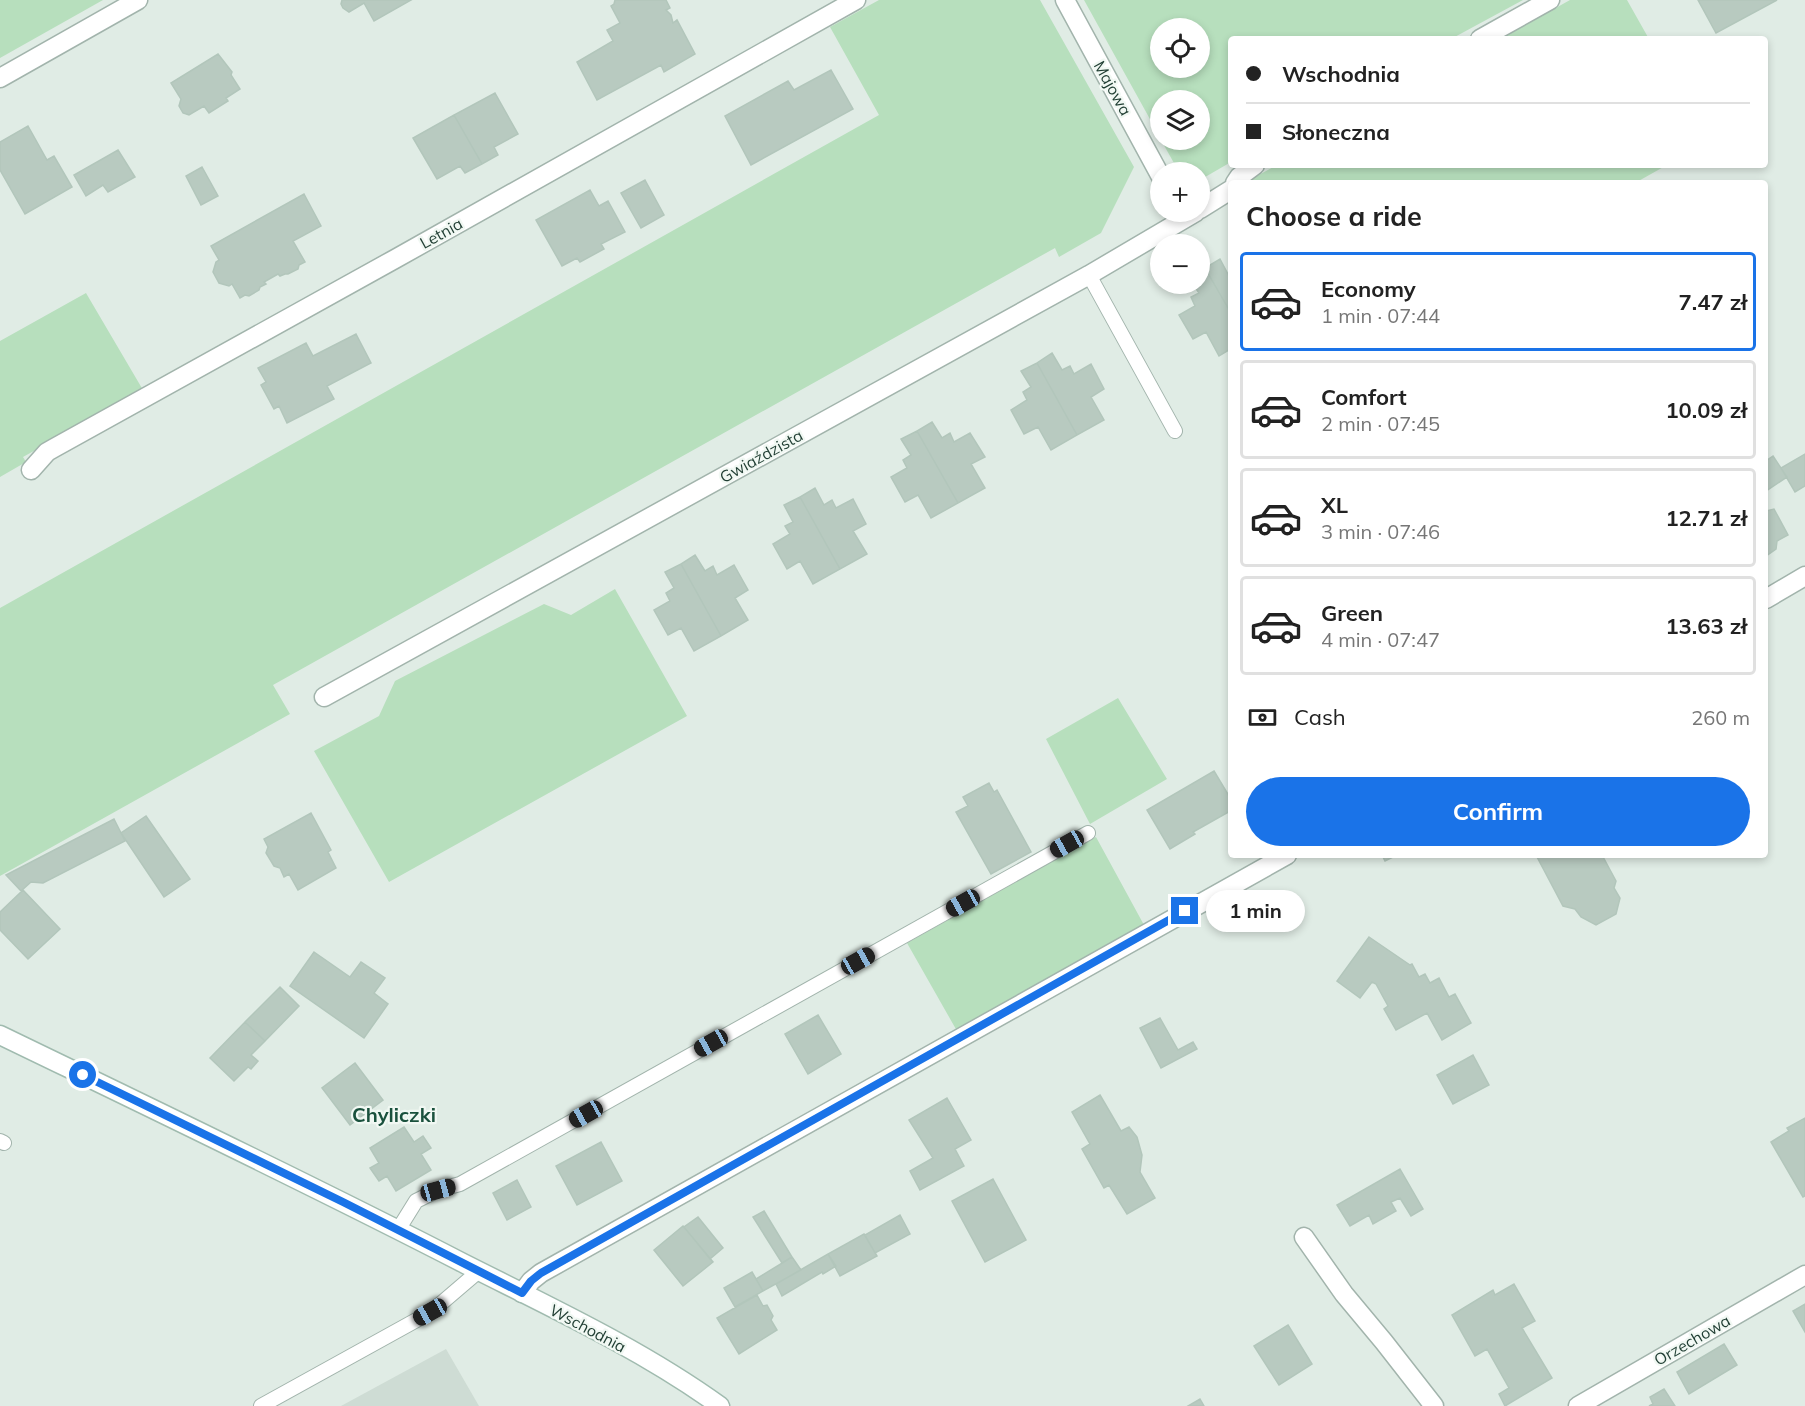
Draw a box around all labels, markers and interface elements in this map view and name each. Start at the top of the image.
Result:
map controls [1150,18,1210,294]
button: locate [1150,18,1210,78]
street label: Majowa [1090,57,1136,119]
text: Wschodnia [1282,60,1400,88]
button: layers [1150,90,1210,150]
text: Słoneczna [1282,118,1390,146]
button: + [1150,162,1210,222]
text: Choose a ride [1246,199,1422,233]
street label: Letnia [416,213,466,253]
button: − [1150,234,1210,294]
icon: car [1249,275,1303,329]
text: Economy [1321,275,1416,303]
text: 7.47 zł [1679,288,1747,316]
text: 1 min · 07:44 [1321,303,1440,328]
icon: car [1249,383,1303,437]
text: Comfort [1321,383,1407,411]
text: 10.09 zł [1665,396,1747,424]
text: 2 min · 07:45 [1321,411,1440,436]
street label: Gwiaździsta [716,425,806,487]
icon: car [1249,491,1303,545]
text: XL [1321,491,1348,519]
text: 12.71 zł [1665,504,1747,532]
text: 3 min · 07:46 [1321,519,1440,544]
icon: car [1249,599,1303,653]
text: Green [1321,599,1383,627]
text: 13.63 zł [1665,612,1747,640]
text: 4 min · 07:47 [1321,627,1440,652]
icon: cash [1246,701,1279,734]
text: Cash [1294,703,1346,731]
text: 260 m [1691,705,1750,730]
button: Confirm [1246,777,1750,846]
car [1047,827,1087,861]
car [943,886,983,920]
callout: 1 min [1206,890,1305,932]
route end [1171,897,1198,924]
text: 1 min [1229,898,1282,923]
car [838,944,878,978]
car [691,1026,731,1060]
route start [69,1061,96,1088]
car [566,1097,606,1131]
district label: Chyliczki [352,1102,436,1127]
car [418,1177,458,1203]
car [410,1295,450,1329]
street label: Wschodnia [546,1300,630,1356]
street label: Orzechowa [1650,1310,1734,1370]

